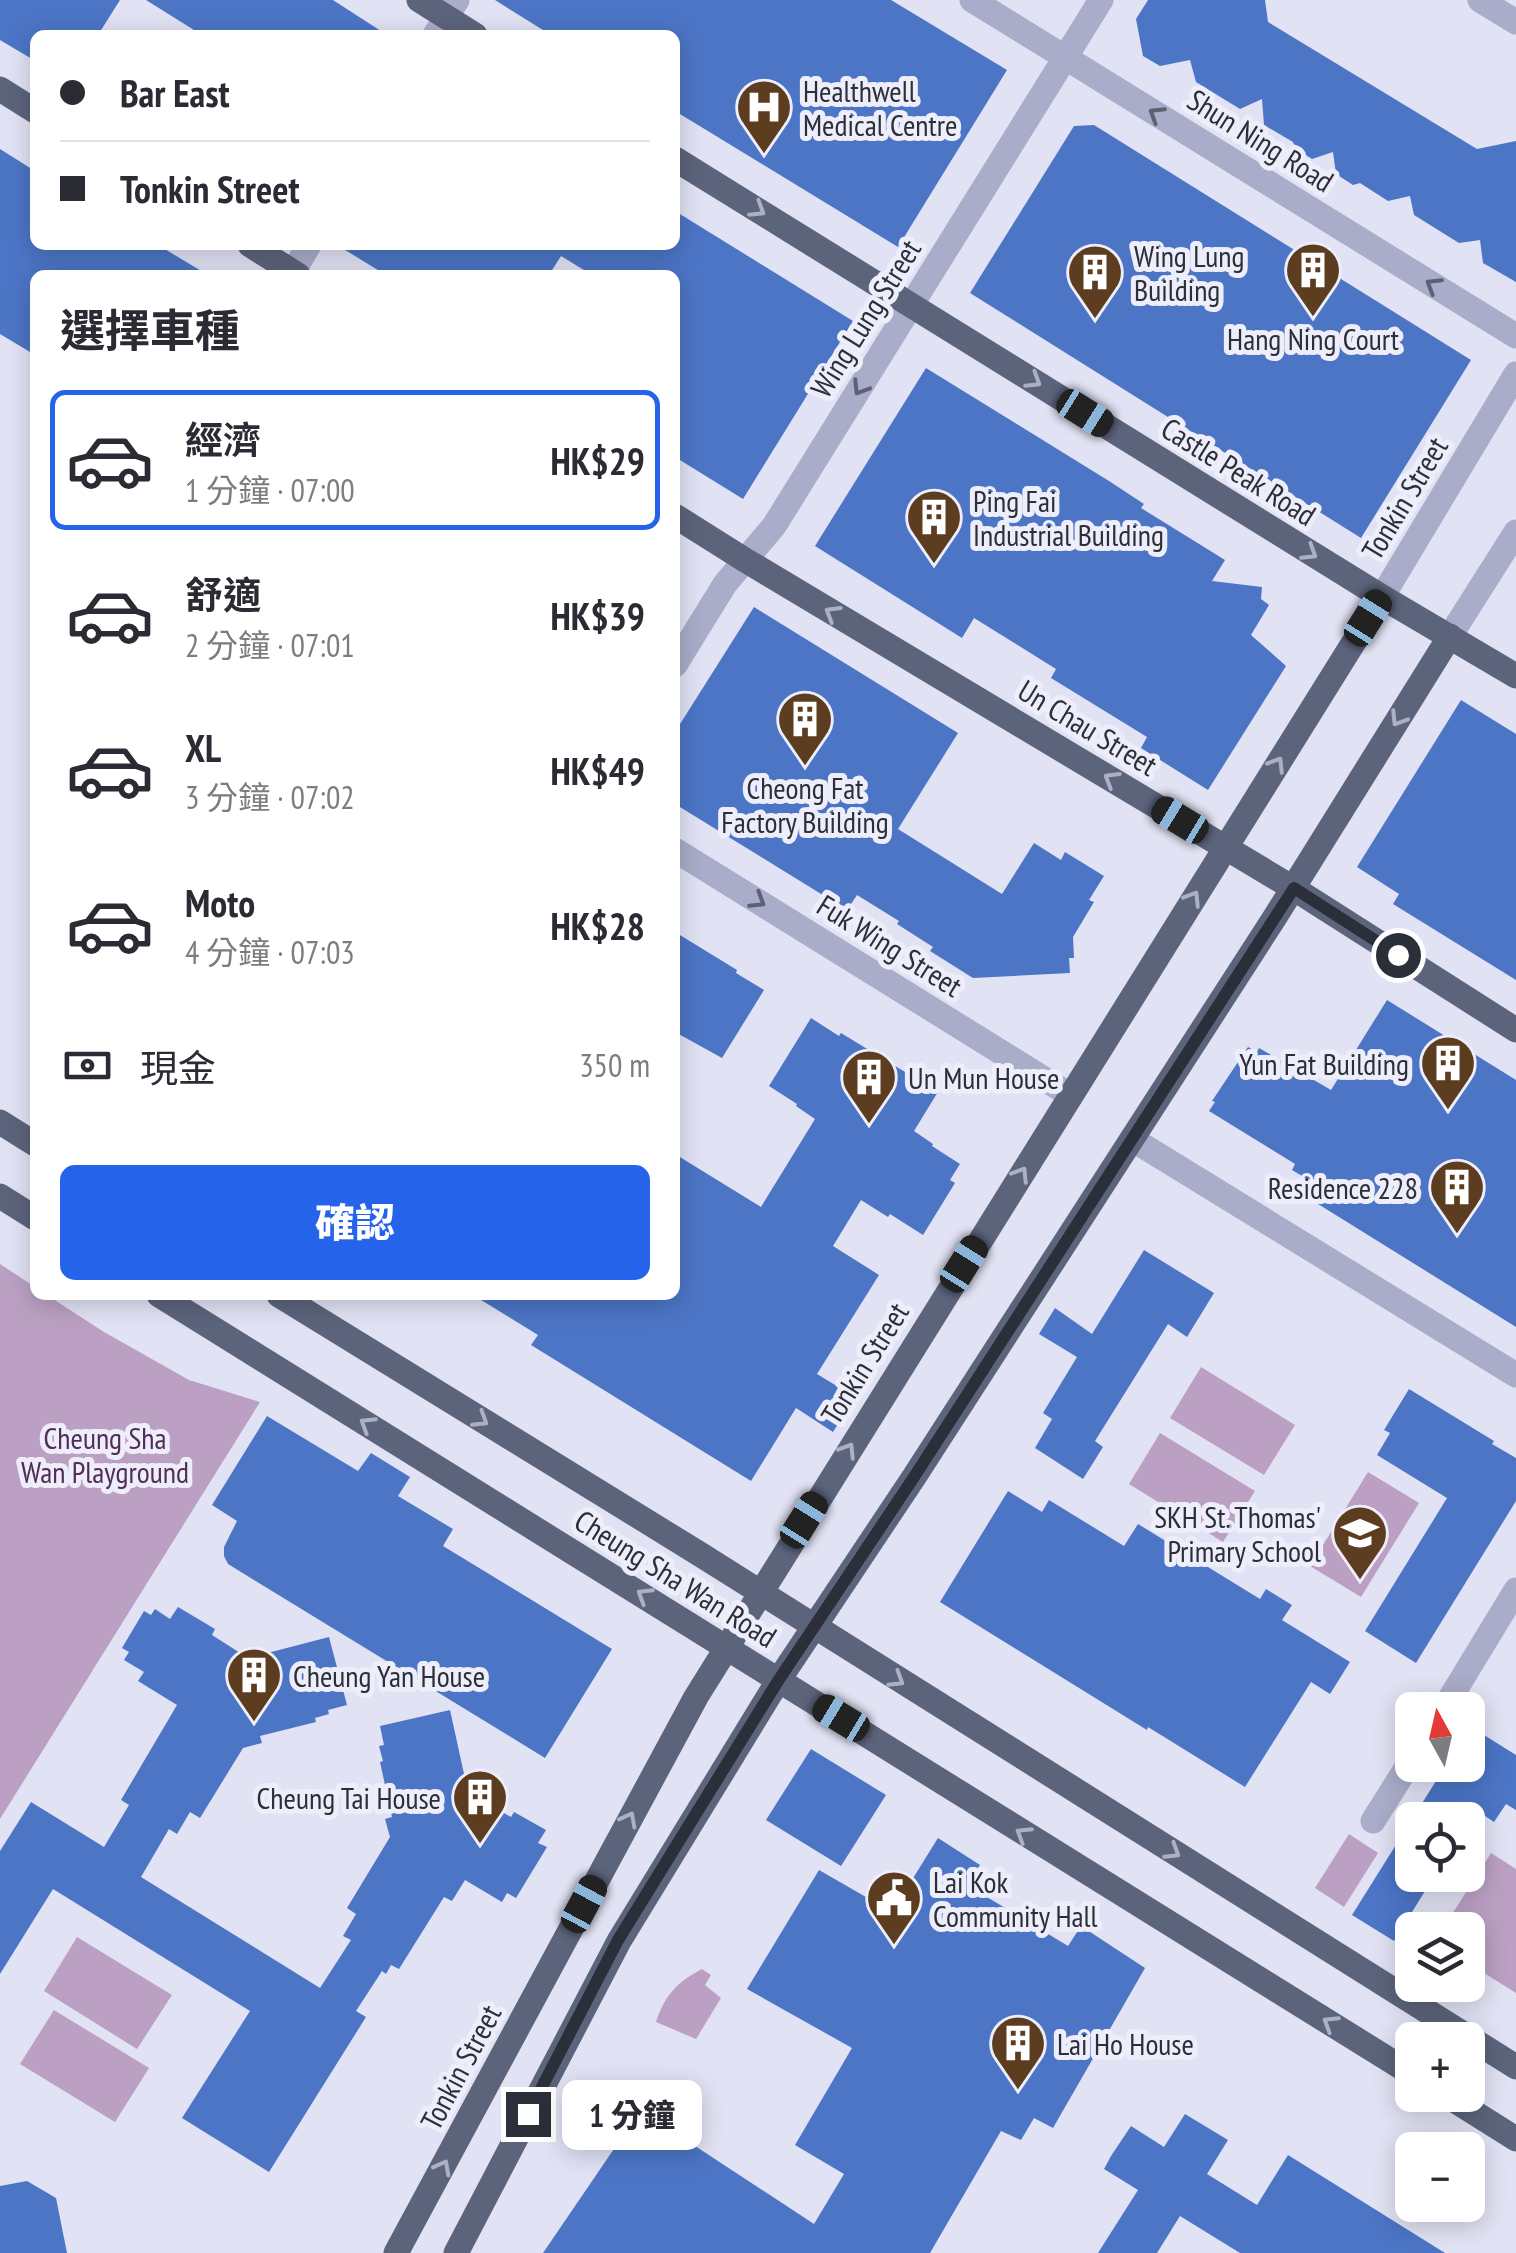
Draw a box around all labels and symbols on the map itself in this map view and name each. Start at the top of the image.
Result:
place label: Healthwell Medical Centre [803,71,957,144]
hospital icon: Healthwell Medical Centre [734,77,794,156]
street label: Shun Ning Road [1181,80,1341,200]
one-way arrow [1149,107,1167,126]
one-way arrow [747,198,765,217]
street label: Wing Lung Street [801,231,929,404]
place label: Wing Lung Building [1134,236,1244,309]
building icon: Hang Ning Court [1283,240,1343,319]
building icon: Wing Lung Building [1065,242,1125,321]
one-way arrow [1426,278,1444,297]
place label: Hang Ning Court [1227,319,1400,358]
one-way arrow [1023,369,1041,388]
one-way arrow [853,377,872,395]
car [1052,384,1118,442]
street label: Castle Peak Road [1154,408,1324,534]
street label: Tonkin Street [1352,429,1456,566]
place label: Ping Fai Industrial Building [973,481,1164,554]
building icon: Ping Fai Industrial Building [904,487,964,566]
one-way arrow [1299,541,1317,560]
car [1339,585,1397,651]
one-way arrow [825,606,843,625]
street label: Un Chau Street [1011,670,1165,784]
building icon: Cheong Fat Factory Building [775,689,835,768]
one-way arrow [1391,708,1410,726]
one-way arrow [1265,757,1284,775]
place label: Cheong Fat Factory Building [721,768,889,841]
one-way arrow [1104,772,1122,791]
car [1147,792,1213,848]
street label: Fuk Wing Street [810,885,970,1005]
one-way arrow [747,889,765,908]
one-way arrow [1181,891,1200,909]
route start [1376,933,1421,978]
building icon: Yun Fat Building [1418,1033,1478,1112]
place label: Yun Fat Building [1239,1044,1409,1083]
building icon: Un Mun House [839,1047,899,1126]
place label: Un Mun House [908,1058,1059,1097]
building icon: Residence 228 [1427,1157,1487,1236]
one-way arrow [1008,1167,1027,1185]
place label: Residence 228 [1268,1168,1418,1207]
car [935,1231,993,1297]
street label: Tonkin Street [811,1294,917,1431]
one-way arrow [470,1407,488,1426]
one-way arrow [360,1417,378,1436]
park label: Cheung Sha Wan Playground [21,1418,189,1491]
one-way arrow [836,1442,855,1460]
car [775,1487,833,1553]
place label: SKH St. Thomas' Primary School [1154,1497,1321,1570]
street label: Cheung Sha Wan Road [568,1500,784,1656]
school or university icon: SKH St. Thomas' Primary School [1330,1503,1390,1582]
one-way arrow [637,1588,655,1607]
building icon: Cheung Yan House [224,1645,284,1724]
place label: Cheung Yan House [293,1656,485,1695]
one-way arrow [887,1668,905,1687]
car [808,1690,874,1746]
north arrow [1395,1692,1485,1782]
building icon: Cheung Tai House [450,1767,510,1846]
place label: Cheung Tai House [257,1778,441,1817]
one-way arrow [617,1811,637,1829]
one-way arrow [1016,1827,1034,1846]
one-way arrow [1162,1839,1180,1858]
place label: Lai Kok Community Hall [933,1862,1098,1935]
public building icon: Lai Kok Community Hall [864,1868,924,1947]
car [557,1870,611,1938]
street label: Tonkin Street [411,1997,510,2136]
building icon: Lai Ho House [988,2013,1048,2092]
one-way arrow [1323,2016,1341,2035]
place label: Lai Ho House [1057,2024,1194,2063]
callout: 1 分鐘 [563,2079,703,2149]
route end [506,2092,551,2137]
one-way arrow [430,2160,450,2178]

